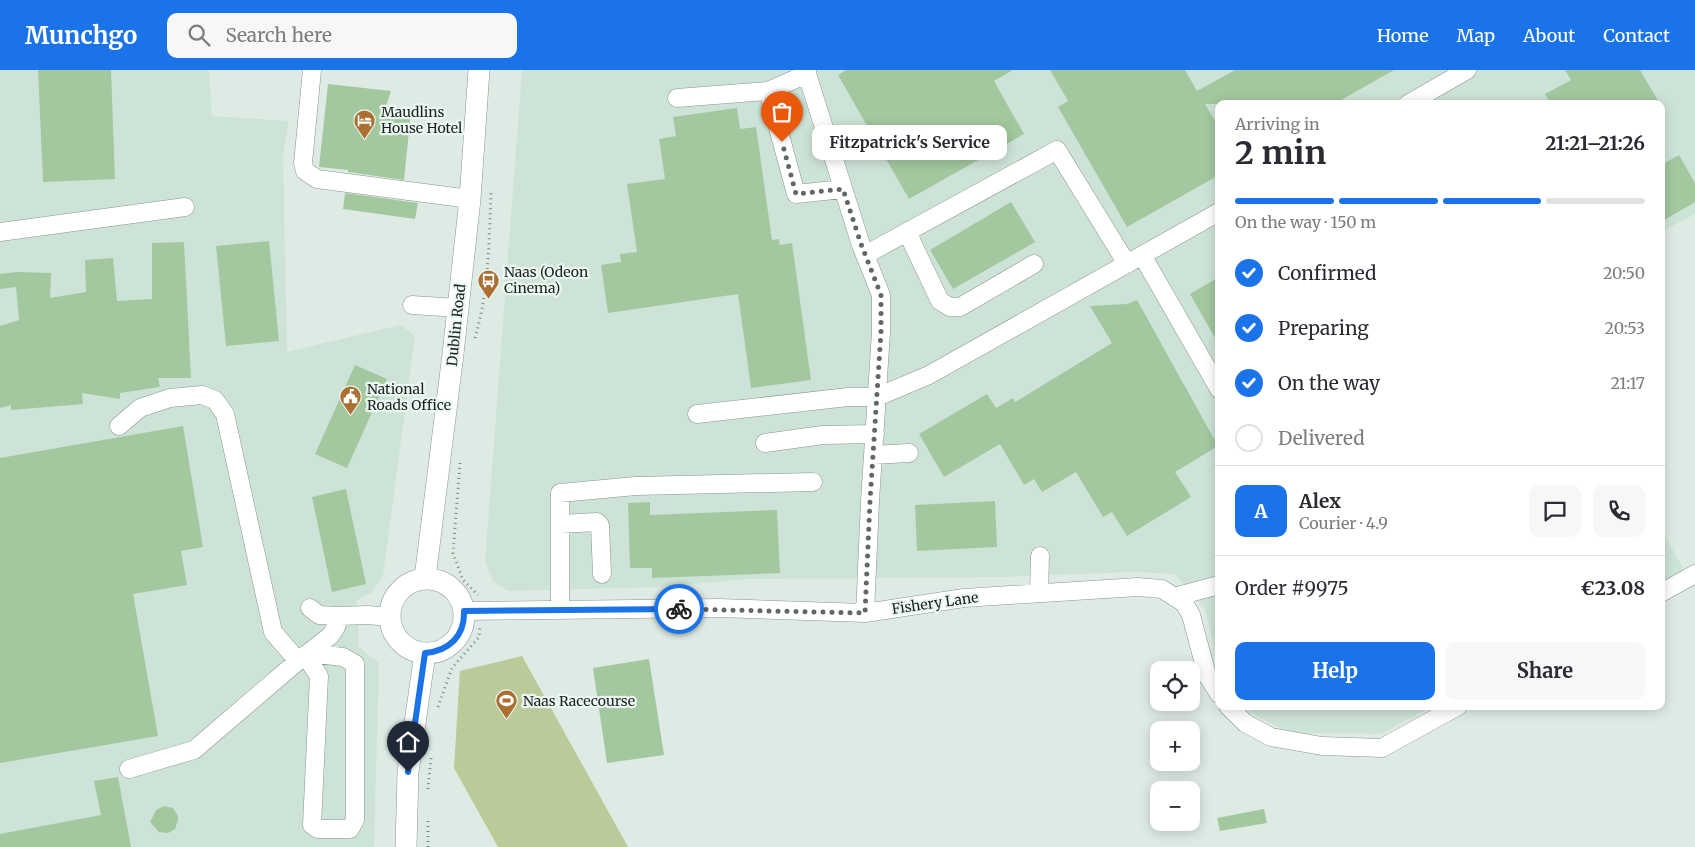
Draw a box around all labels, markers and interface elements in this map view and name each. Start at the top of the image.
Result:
search box [167,13,517,58]
text: Munchgo [25,20,137,51]
icon: search [185,21,213,49]
text: Search here [225,23,332,47]
text: Home [1377,24,1429,47]
text: Map [1457,24,1495,47]
text: About [1523,24,1575,47]
text: Contact [1603,24,1670,47]
pin [761,91,803,142]
icon: bag [768,98,796,126]
place label: Maudlins House Hotel [381,103,463,137]
hotel icon: Maudlins House Hotel [353,108,377,139]
text: Arriving in [1235,114,1320,134]
callout: Fitzpatrick's Service [812,124,1007,160]
text: 21:21–21:26 [1545,131,1645,155]
text: Fitzpatrick's Service [829,132,990,152]
text: 2 min [1235,133,1326,173]
text: On the way · 150 m [1235,212,1376,232]
icon: check [1235,259,1263,287]
text: Confirmed [1278,261,1376,285]
place label: Naas (Odeon Cinema) [504,263,588,297]
text: 20:50 [1603,263,1645,283]
bus stop icon: Naas (Odeon Cinema) [476,268,500,299]
street label: Dublin Road [443,282,469,367]
icon: check [1235,314,1263,342]
text: Preparing [1278,316,1369,340]
text: 20:53 [1605,318,1645,338]
icon: check [1235,369,1263,397]
text: On the way [1278,371,1380,395]
text: 21:17 [1610,373,1645,393]
place label: National Roads Office [367,380,451,414]
public building icon: National Roads Office [339,385,363,416]
text: Delivered [1278,426,1365,450]
button: chat [1529,485,1581,537]
button: phone [1593,485,1645,537]
text: Alex [1299,489,1341,513]
text: A [1254,499,1268,523]
text: Courier · 4.9 [1299,513,1388,533]
text: Order #9975 [1235,576,1349,600]
text: €23.08 [1581,576,1645,600]
courier [654,584,704,634]
street label: Fishery Lane [891,588,979,618]
icon: bike [665,595,693,623]
button: Help [1235,642,1435,700]
button: Share [1445,642,1645,700]
map controls [1150,661,1200,831]
button: locate [1150,661,1200,711]
sports icon: Naas Racecourse [495,689,519,720]
place label: Naas Racecourse [523,692,635,710]
pin [387,721,429,772]
button: + [1150,721,1200,771]
icon: home [394,728,422,756]
button: − [1150,781,1200,831]

